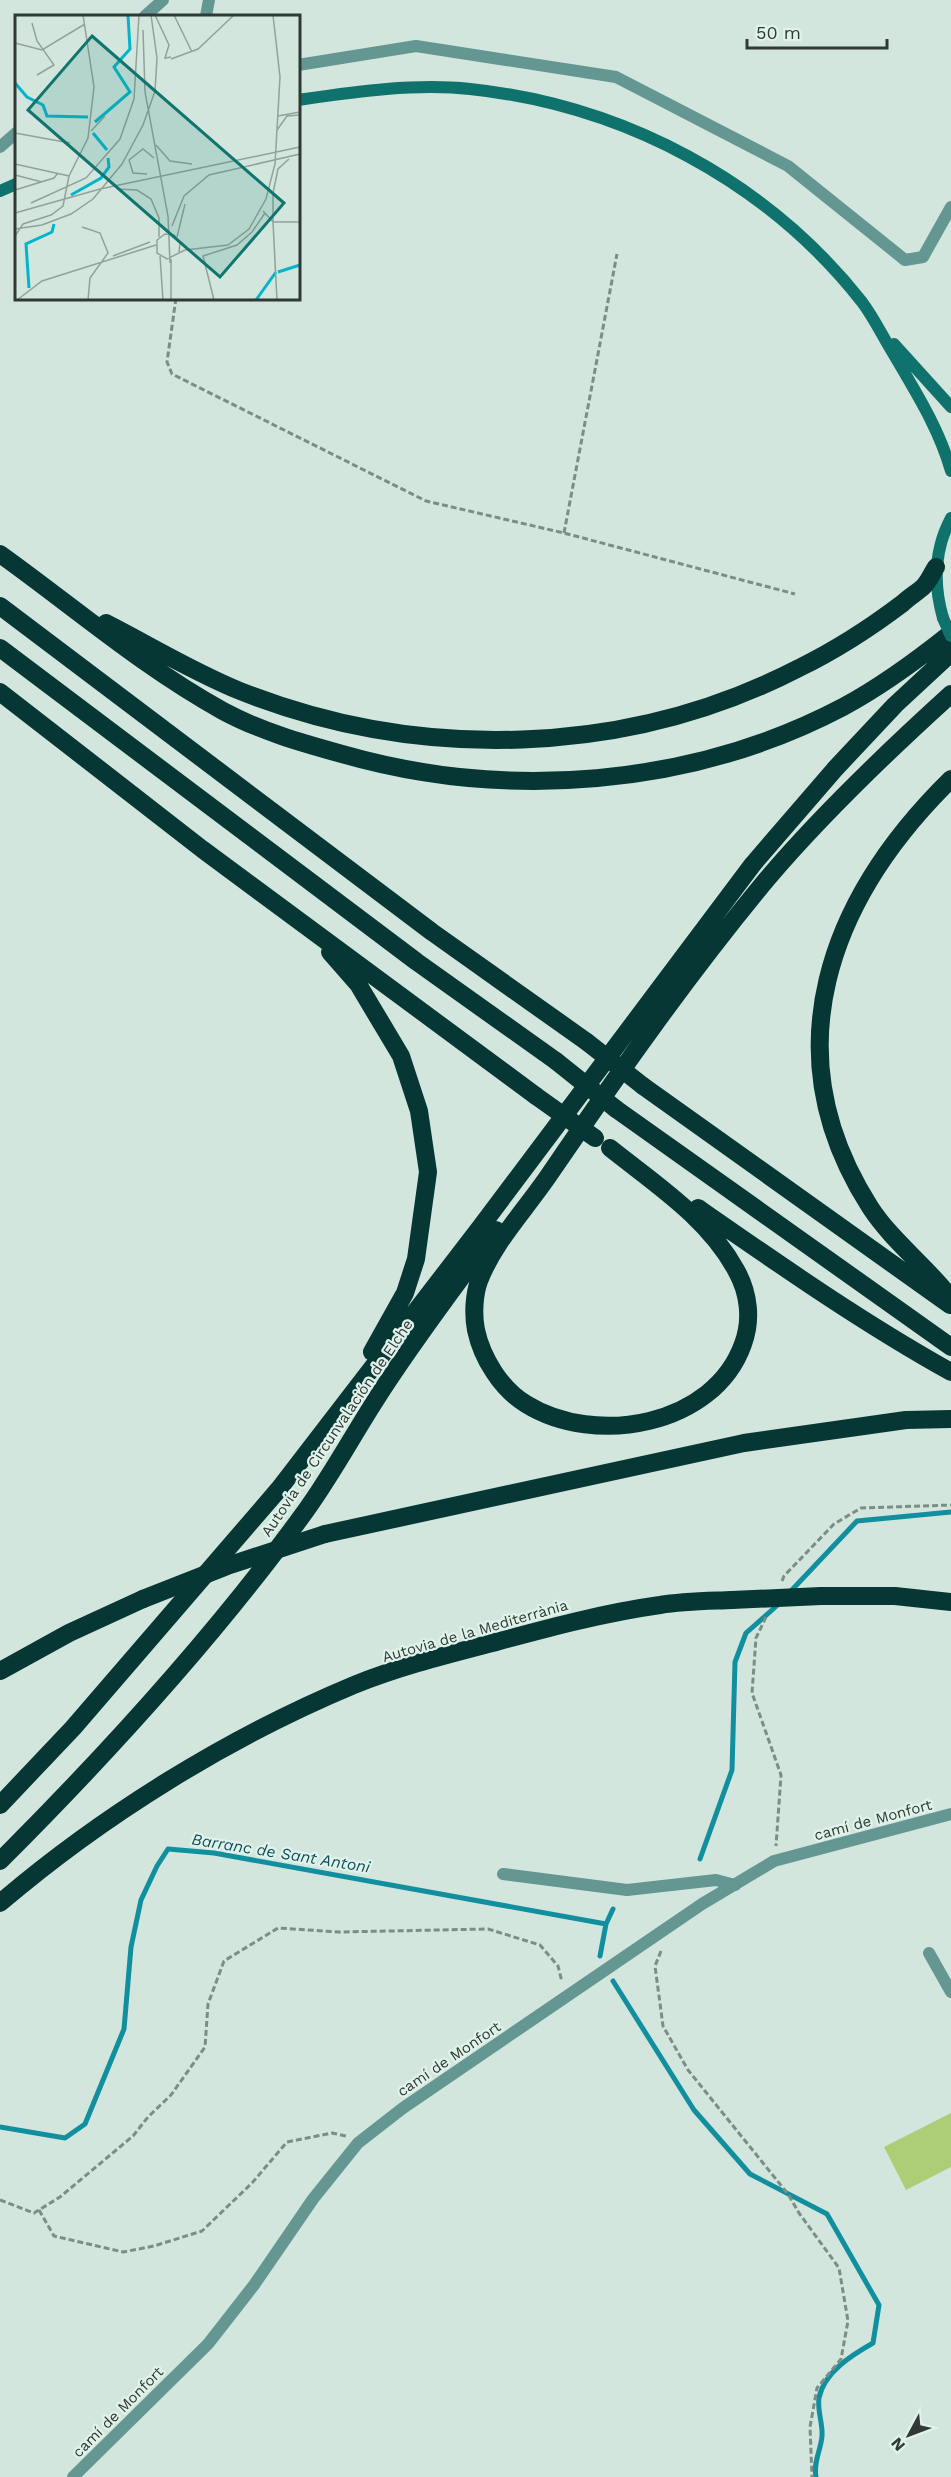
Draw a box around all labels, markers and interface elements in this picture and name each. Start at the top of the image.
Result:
scale bar [747,12,886,50]
inset map [15,15,300,300]
text: 50 m [756,22,801,43]
street label: Autovía de Circunvalación de Elche [257,1316,417,1540]
street label: Autovia de la Mediterrània [380,1596,570,1666]
street label: camí de Monfort [812,1795,934,1844]
water label: Barranc de Sant Antoni [190,1830,372,1877]
street label: camí de Monfort [394,2017,505,2100]
street label: camí de Monfort [69,2362,168,2461]
north arrow [879,2405,939,2465]
text: N [887,2434,909,2455]

